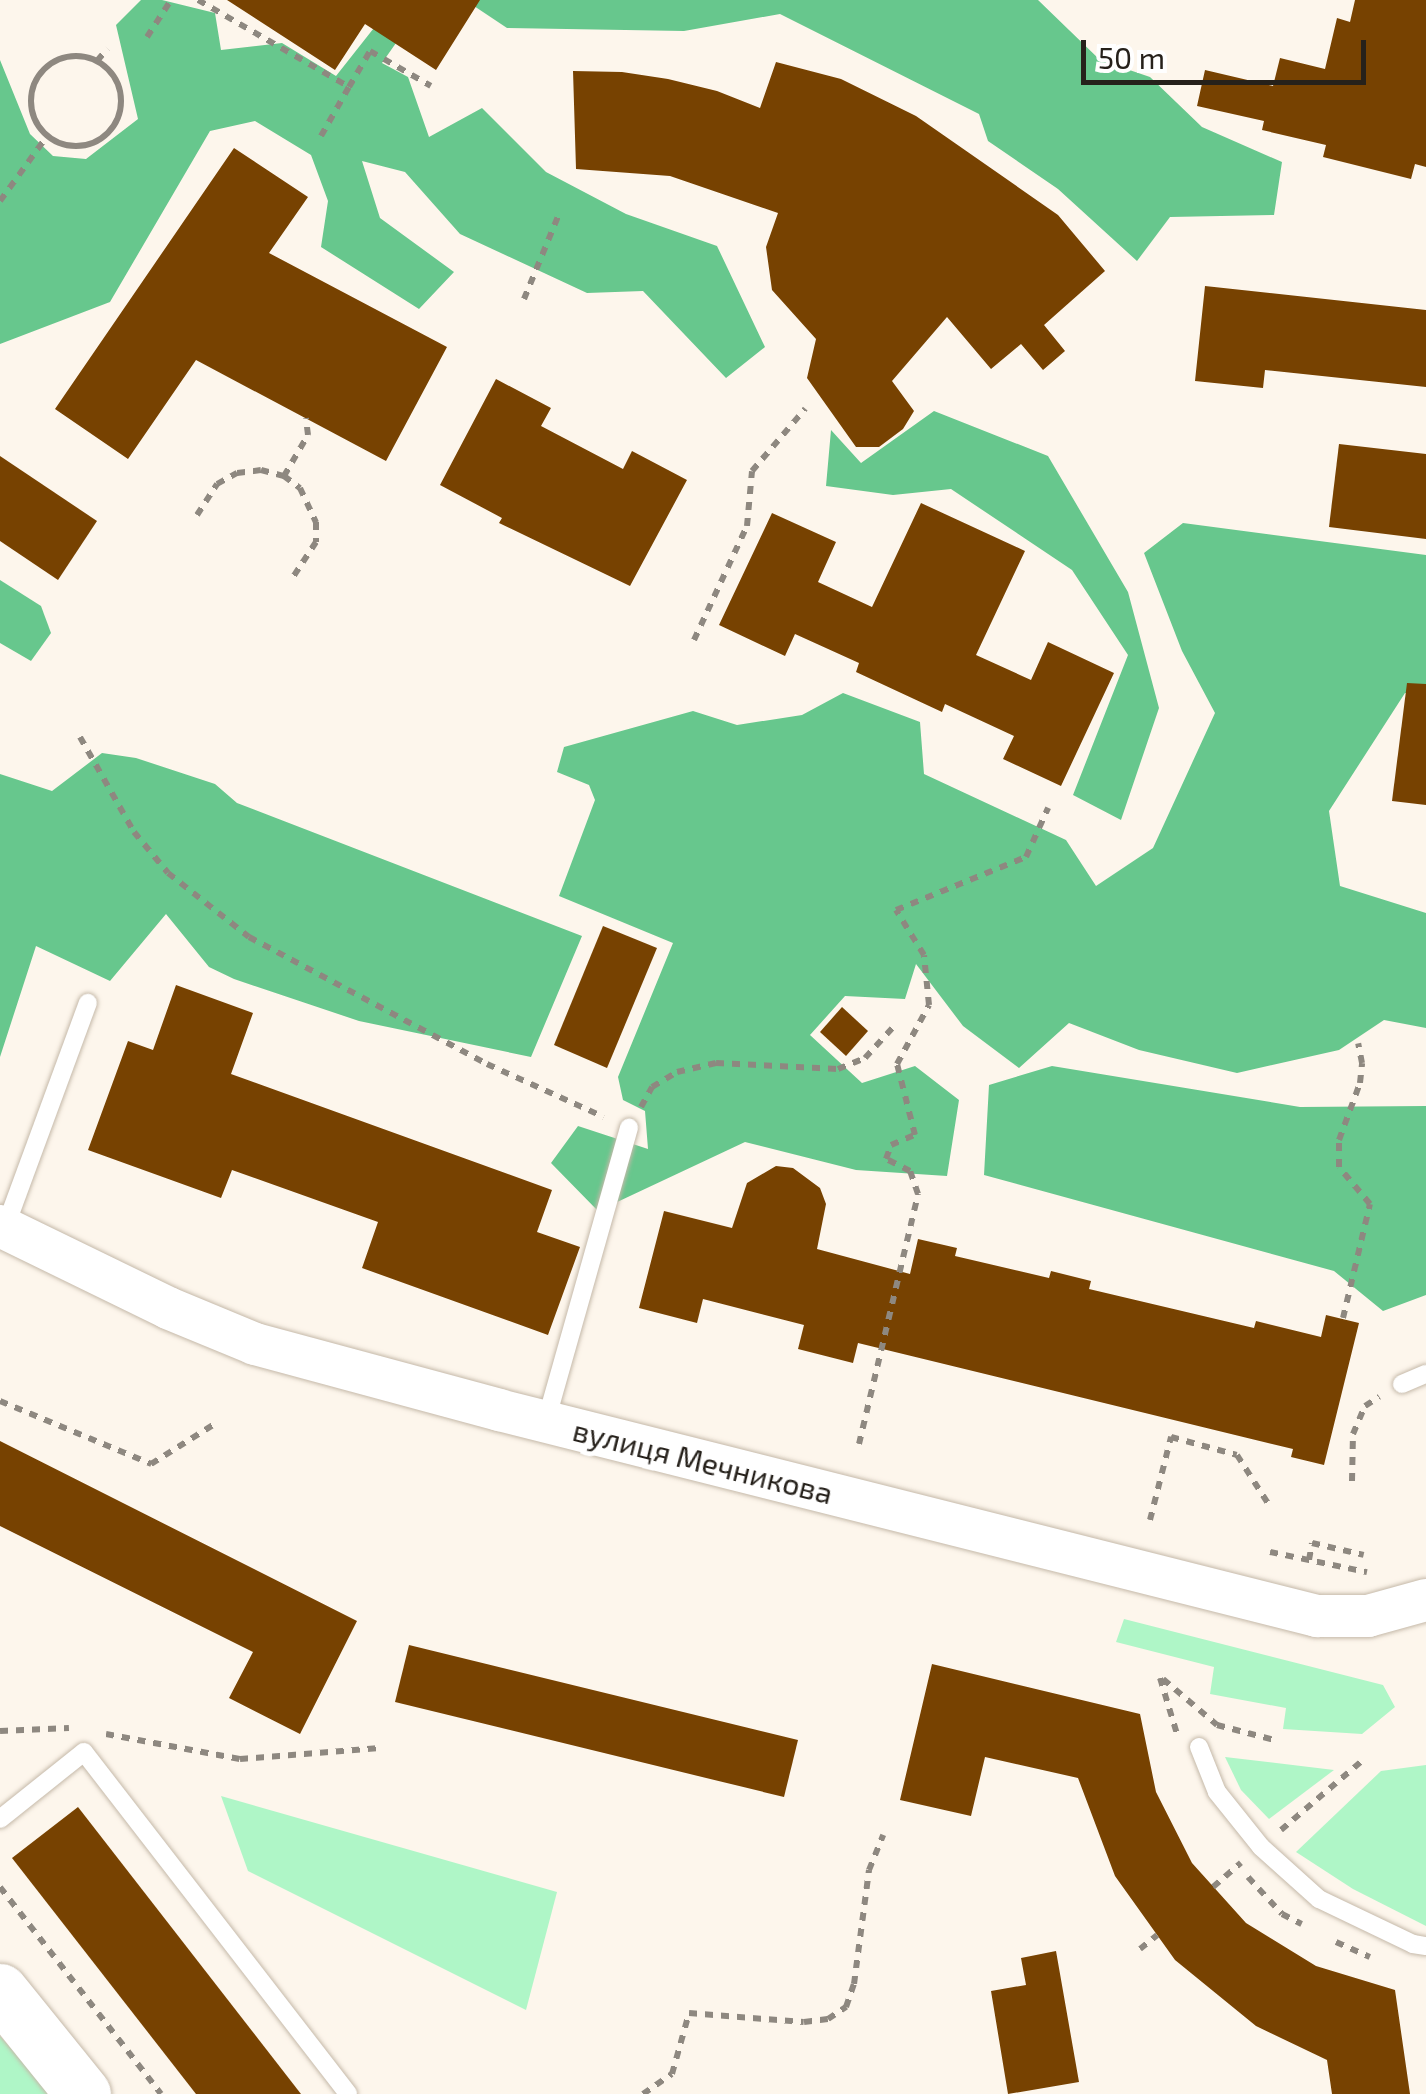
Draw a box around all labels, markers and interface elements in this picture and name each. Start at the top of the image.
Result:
scale bar [1086,20,1371,82]
text: 50 m [1098,39,1165,75]
street label: вулиця Мечникова [569,1411,837,1511]

